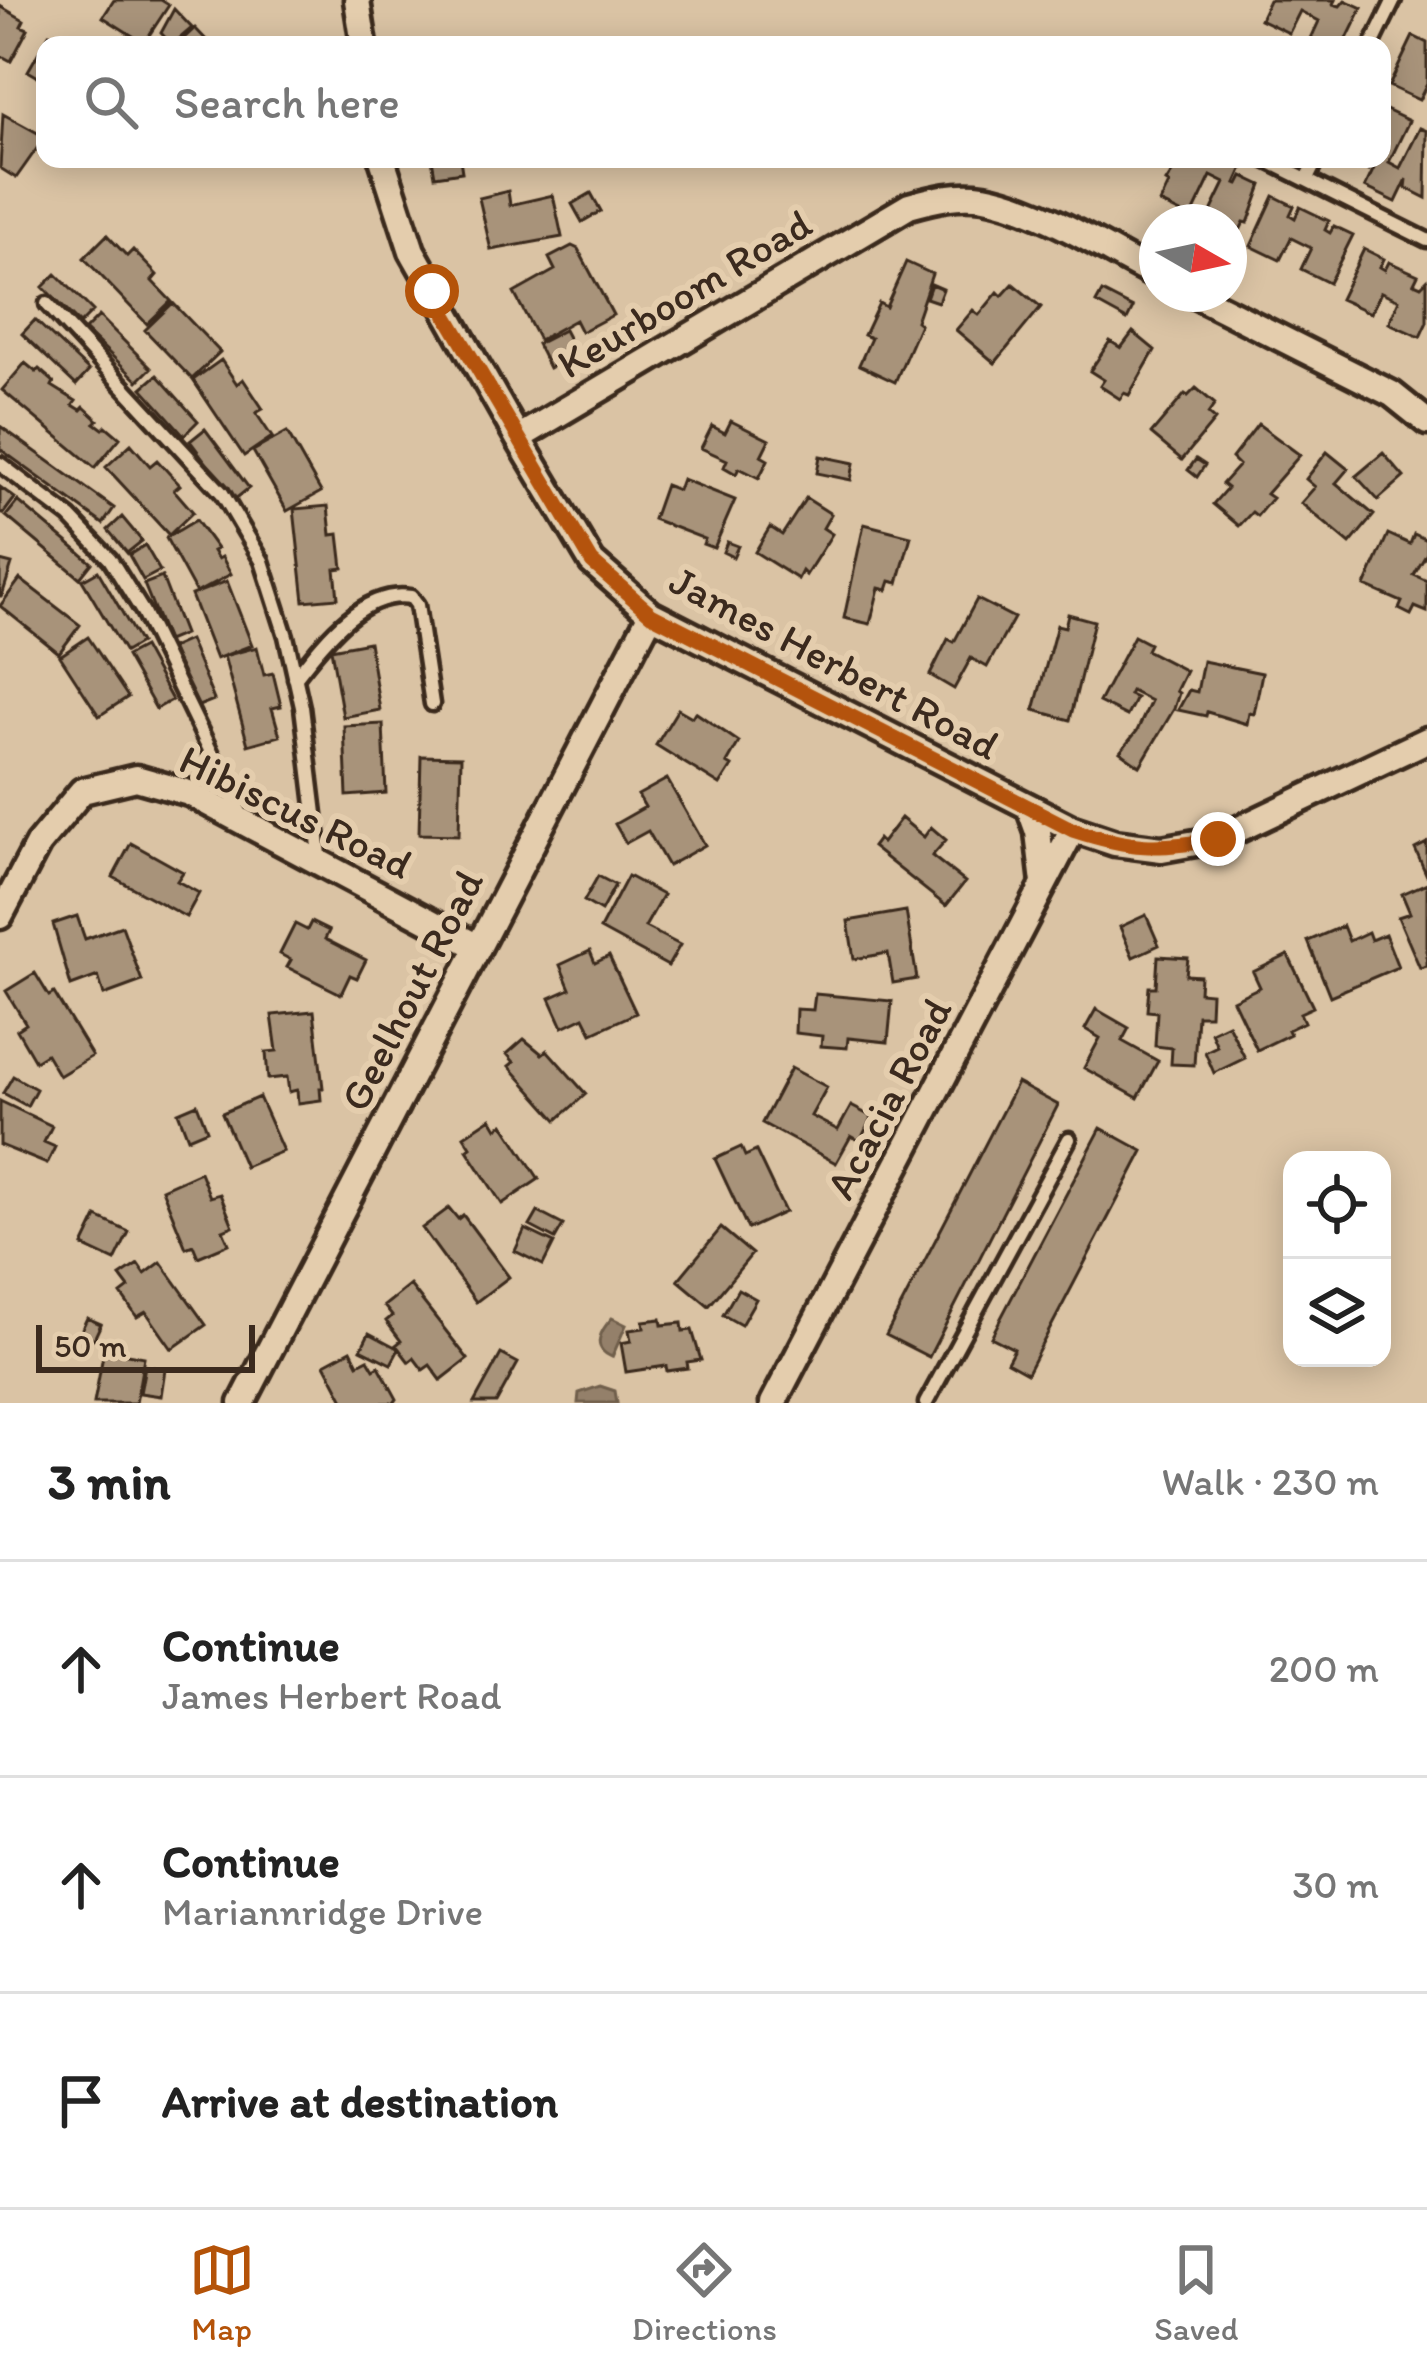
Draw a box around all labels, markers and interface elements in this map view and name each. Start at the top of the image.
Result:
search box [36,36,1391,168]
icon: search [78,69,144,135]
text: Search here [174,75,400,129]
street label: Keurboom Road [548,198,821,389]
north arrow [1139,204,1247,312]
route start [405,264,459,318]
street label: James Herbert Road [661,554,1008,771]
street label: Hibiscus Road [171,733,420,890]
route end [1191,812,1245,866]
street label: Geelhout Road [329,861,494,1119]
street label: Acacia Road [814,989,963,1207]
map controls [1283,1151,1391,1367]
button: locate [1283,1151,1391,1259]
button: layers [1283,1259,1391,1367]
scale bar [36,1319,255,1372]
text: 50 m [54,1326,127,1365]
text: 3 min [48,1451,170,1512]
text: Walk · 230 m [1162,1458,1379,1505]
text: Continue [162,1618,340,1672]
icon: ahead [48,1636,114,1702]
text: 200 m [1269,1645,1379,1692]
text: James Herbert Road [162,1672,501,1719]
text: Continue [162,1834,340,1888]
icon: ahead [48,1852,114,1918]
text: 30 m [1292,1861,1379,1908]
text: Mariannridge Drive [162,1888,483,1935]
icon: arrive [48,2068,114,2134]
text: Arrive at destination [162,2074,558,2128]
tab: Map [189,2237,255,2348]
tab: Directions [632,2237,777,2348]
tab: Saved [1154,2237,1238,2348]

